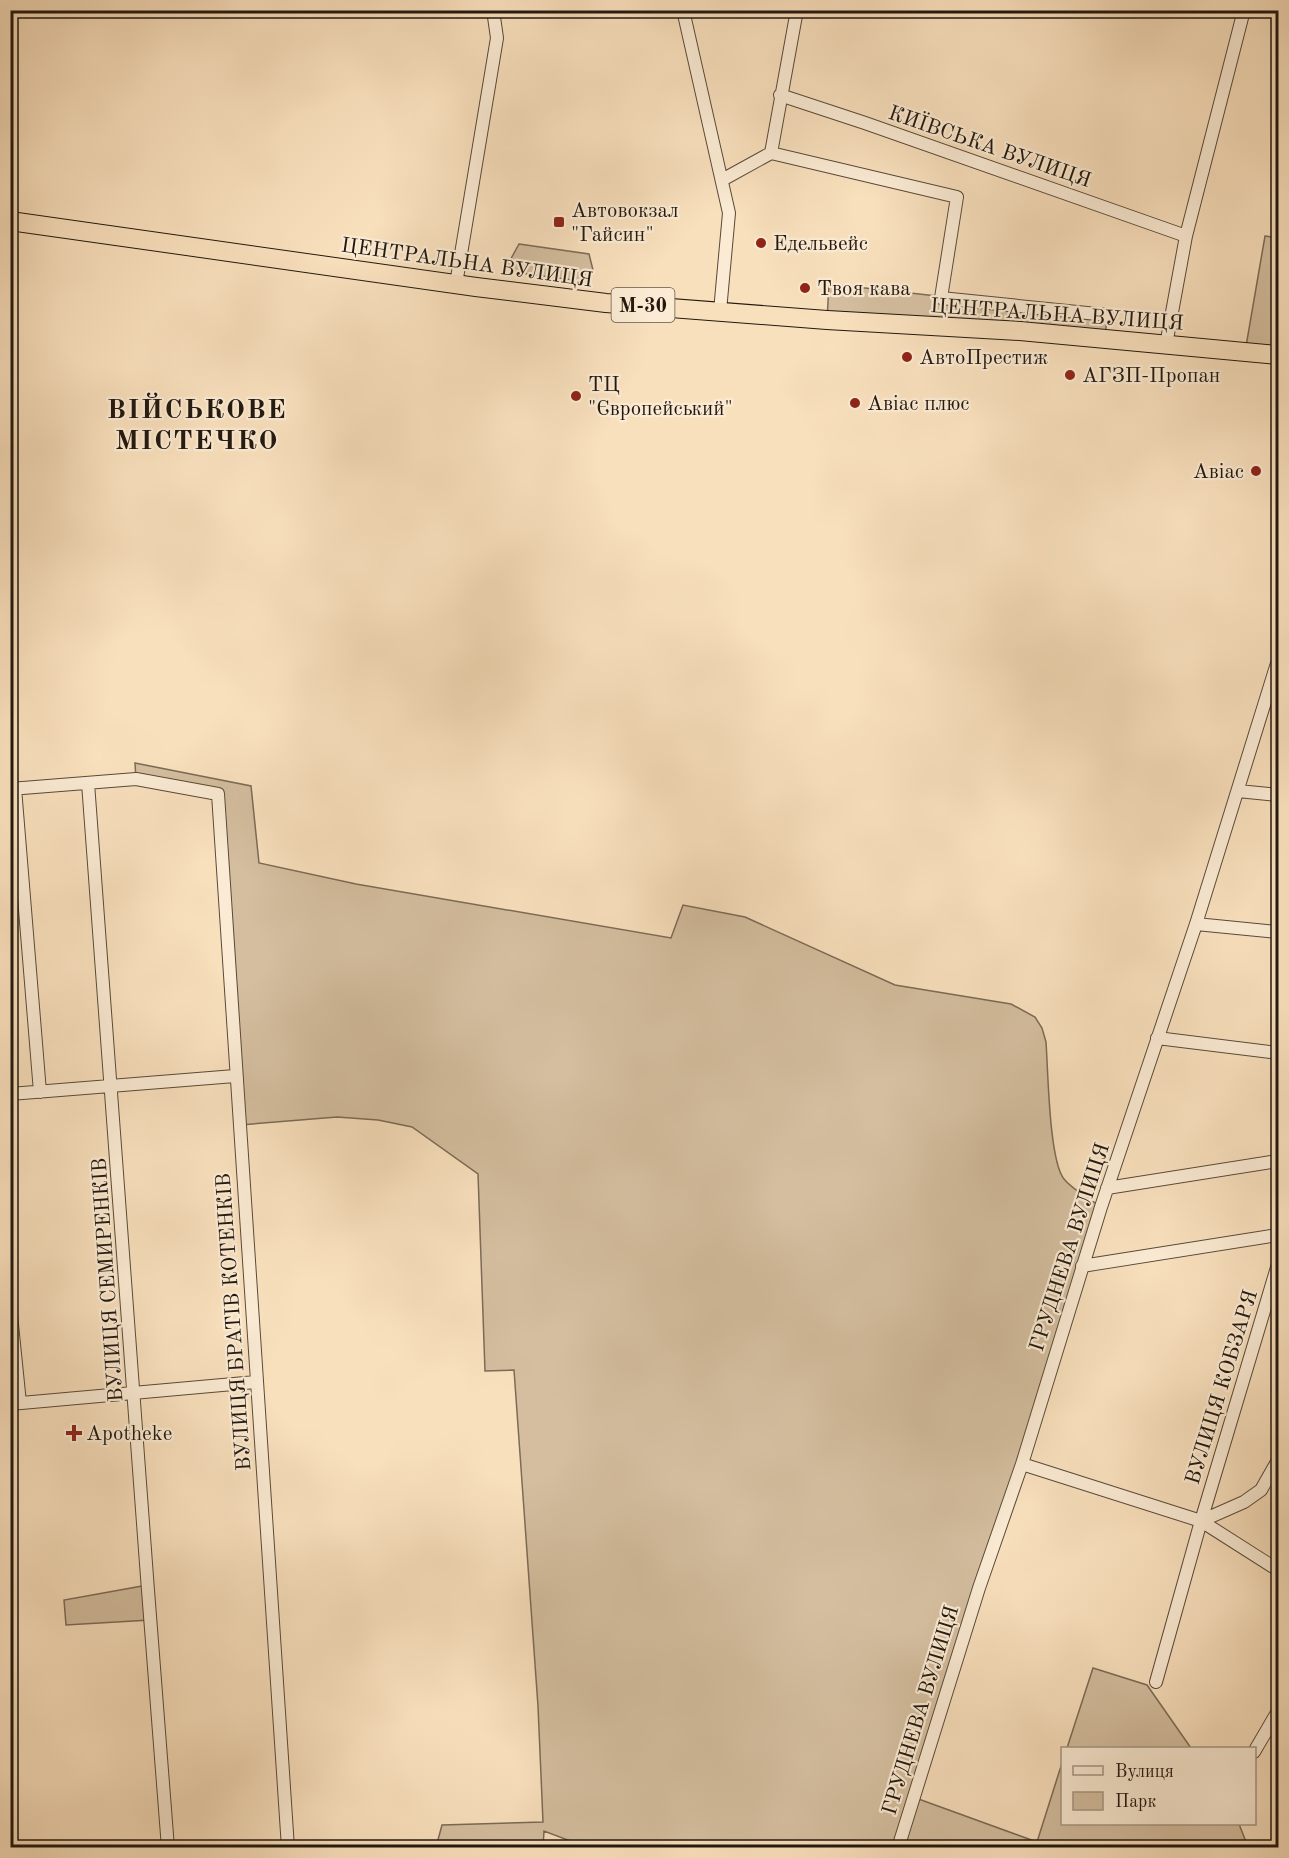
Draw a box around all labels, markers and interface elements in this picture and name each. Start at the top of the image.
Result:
street label: КИЇВСЬКА ВУЛИЦЯ [885,99,1095,192]
place label: Автовокзал "Гайсин" [571,201,679,246]
marker: Автовокзал "Гайсин" [552,215,566,229]
place label: Едельвейс [773,234,868,255]
street label: ЦЕНТРАЛЬНА ВУЛИЦЯ [339,235,594,292]
marker: Едельвейс [754,236,768,250]
place label: Твоя кава [817,279,911,300]
marker: Твоя кава [798,281,812,295]
road number: М-30 [612,288,674,322]
street label: ЦЕНТРАЛЬНА ВУЛИЦЯ [929,296,1184,335]
place label: АвтоПрестиж [919,348,1048,369]
marker: АвтоПрестиж [900,350,914,364]
place label: АГЗП-Пропан [1082,366,1220,387]
marker: АГЗП-Пропан [1063,368,1077,382]
place label: ТЦ "Європейський" [588,375,733,420]
marker: ТЦ "Європейський" [569,389,583,403]
district label: ВІЙСЬКОВЕ МІСТЕЧКО [107,392,287,455]
place label: Авіас плюс [867,394,969,415]
marker: Авіас плюс [848,396,862,410]
place label: Авіас [1193,462,1244,483]
marker: Авіас [1249,464,1263,478]
street label: ГРУДНЕВА ВУЛИЦЯ [1027,1141,1114,1354]
street label: ВУЛИЦЯ СЕМИРЕНКІВ [89,1157,128,1403]
street label: ВУЛИЦЯ БРАТІВ КОТЕНКІВ [214,1172,255,1472]
street label: ВУЛИЦЯ КОБЗАРЯ [1183,1288,1262,1487]
place label: Apotheke [86,1424,172,1445]
marker: Apotheke [67,1426,81,1440]
street label: ГРУДНЕВА ВУЛИЦЯ [880,1603,963,1818]
legend [1061,1747,1256,1825]
text: Вулиця [1115,1763,1174,1781]
text: Парк [1115,1793,1156,1811]

